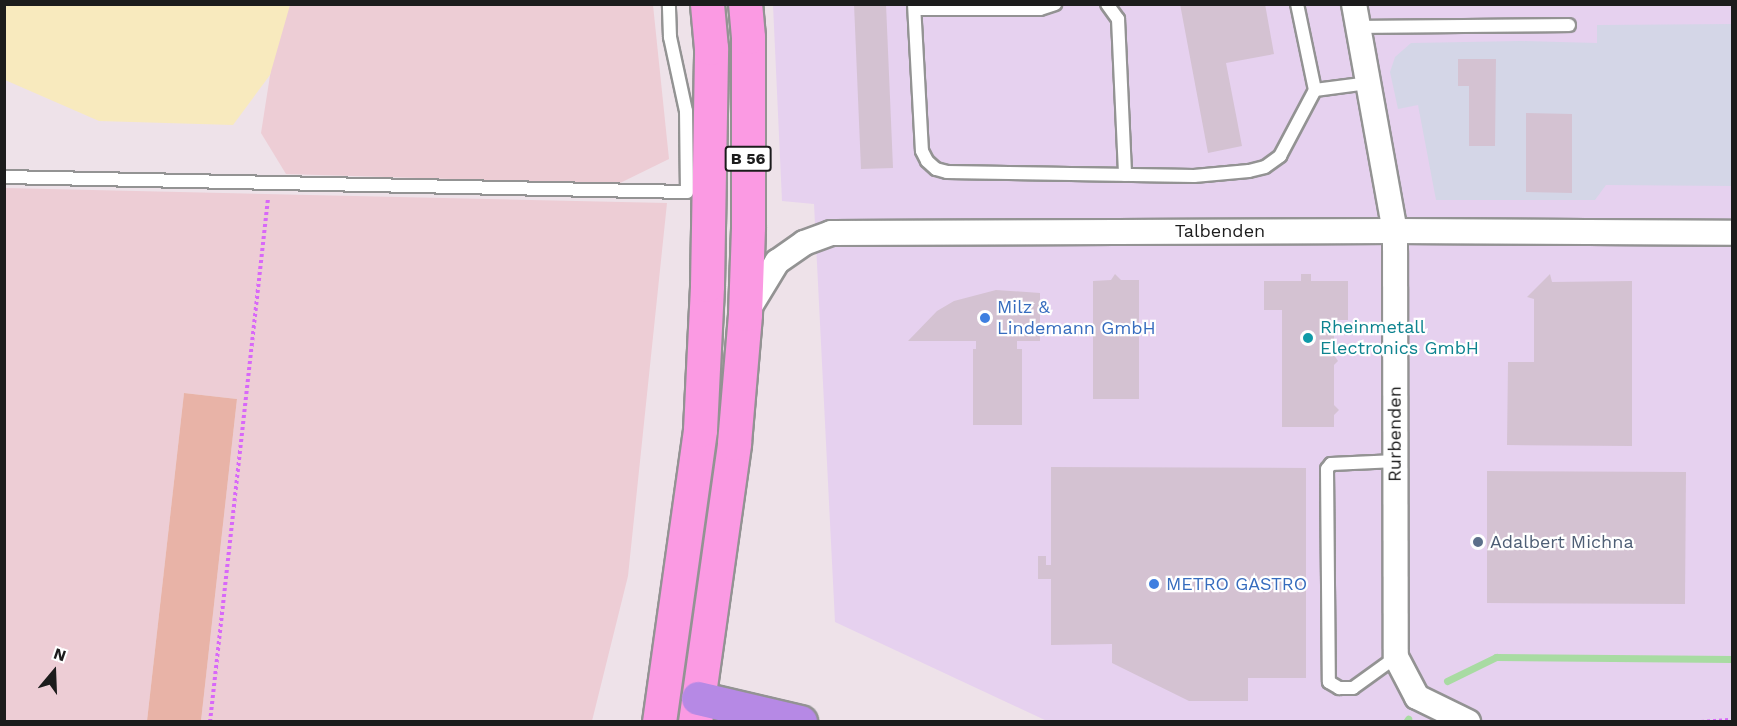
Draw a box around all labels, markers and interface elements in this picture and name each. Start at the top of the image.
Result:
road number: B 56 [724,146,772,172]
street label: Talbenden [1175,220,1265,242]
place label: Milz & Lindemann GmbH [997,297,1156,340]
marker: Milz & Lindemann GmbH [978,311,992,325]
place label: Rheinmetall Electronics GmbH [1320,317,1479,360]
marker: Rheinmetall Electronics GmbH [1301,331,1315,345]
street label: Rurbenden [1384,386,1406,482]
place label: Adalbert Michna [1490,531,1634,553]
marker: Adalbert Michna [1471,535,1485,549]
place label: METRO GASTRO [1166,573,1307,595]
marker: METRO GASTRO [1147,577,1161,591]
north arrow [24,642,84,702]
text: N [51,644,69,665]

